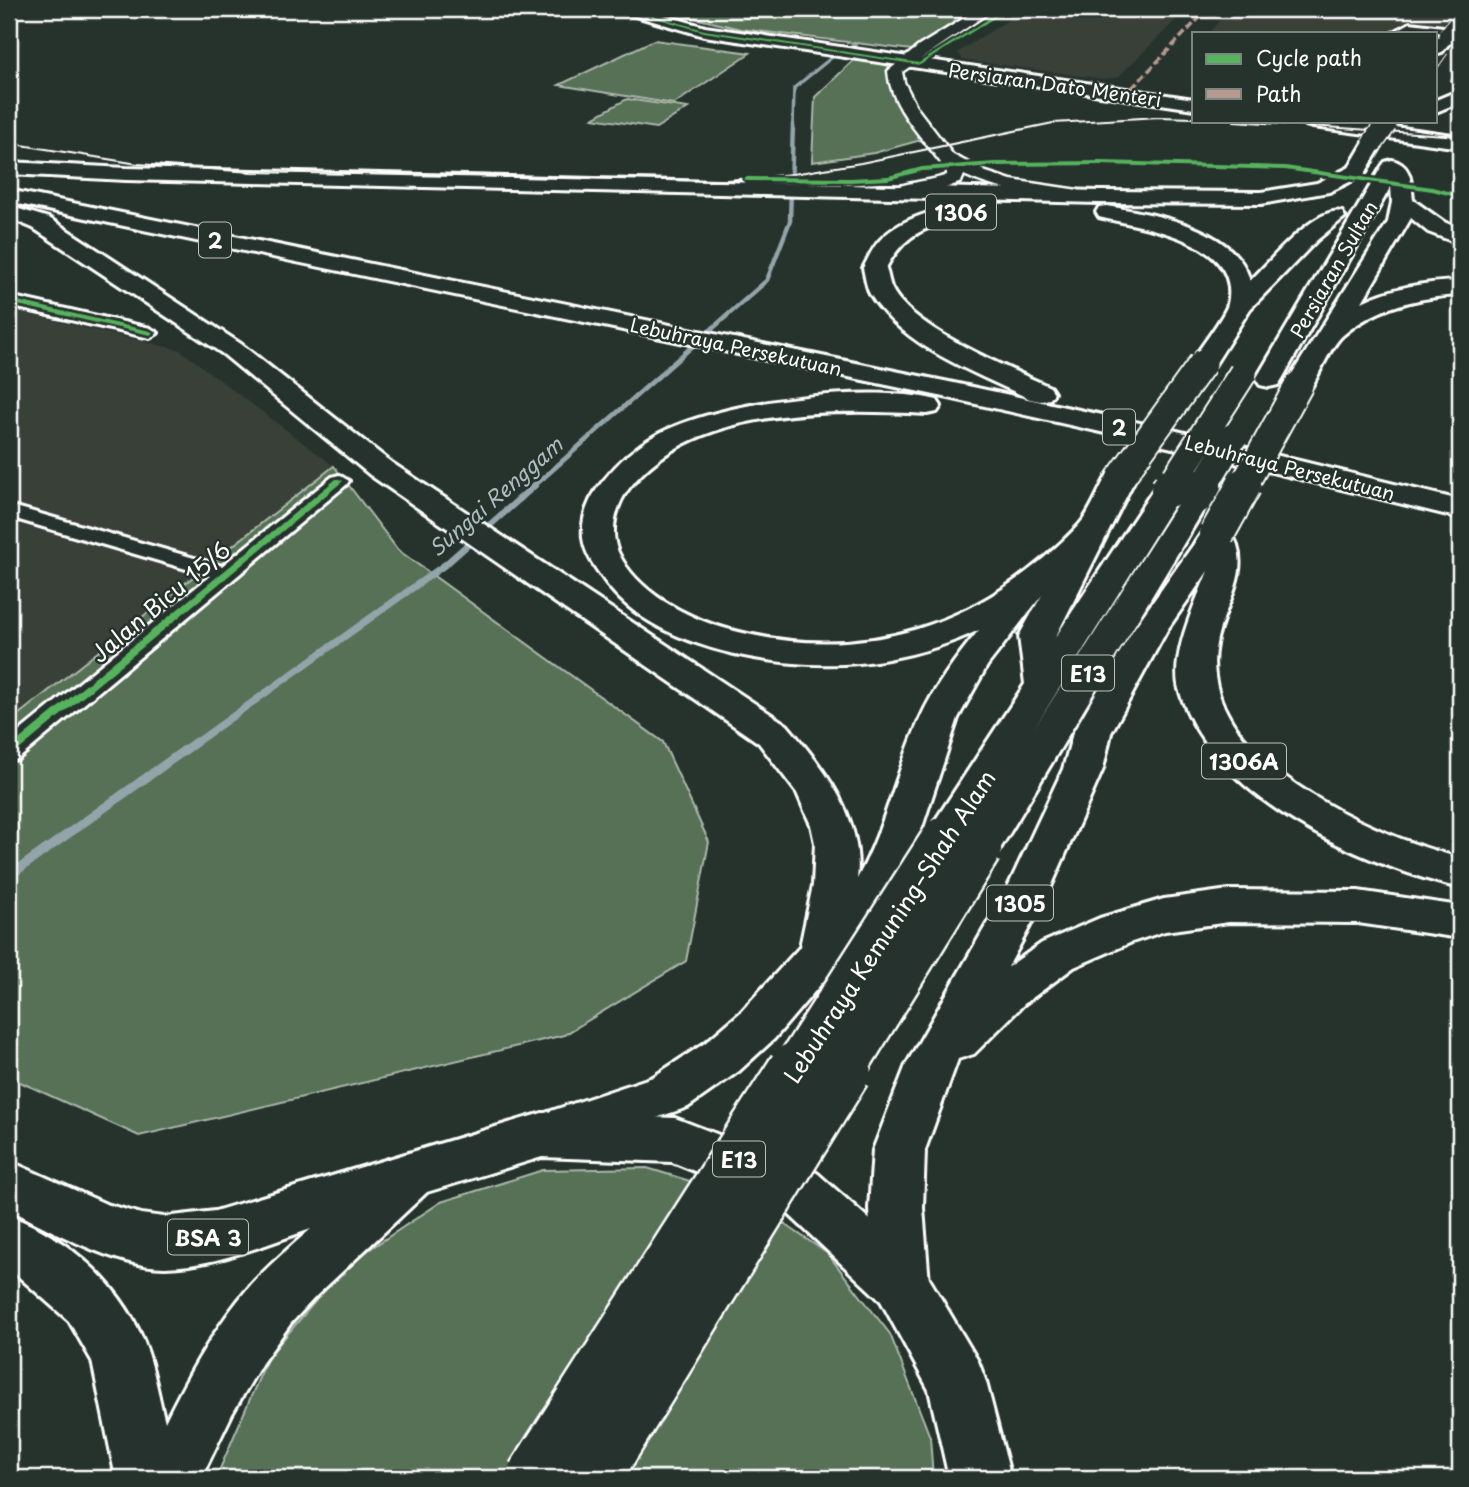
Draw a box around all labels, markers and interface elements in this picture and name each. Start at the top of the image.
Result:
legend [1192,32,1438,122]
text: Cycle path [1256,41,1362,73]
street label: Persiaran Dato Menteri [947,55,1163,113]
text: Path [1256,77,1301,109]
road number: 1306 [926,194,996,230]
street label: Persiaran Sultan [1282,195,1384,343]
road number: 2 [199,222,231,258]
street label: Lebuhraya Persekutuan [628,310,844,382]
road number: 2 [1103,410,1135,444]
street label: Lebuhraya Persekutuan [1182,427,1398,507]
water label: Sungai Renggam [421,428,570,563]
street label: Jalan Bicu 15/6 [82,532,238,670]
road number: E13 [1062,656,1114,690]
road number: 1306A [1202,744,1286,778]
street label: Lebuhraya Kemuning–Shah Alam [774,762,1004,1090]
road number: 1305 [987,886,1053,920]
road number: E13 [713,1142,765,1176]
road number: BSA 3 [168,1220,248,1254]

